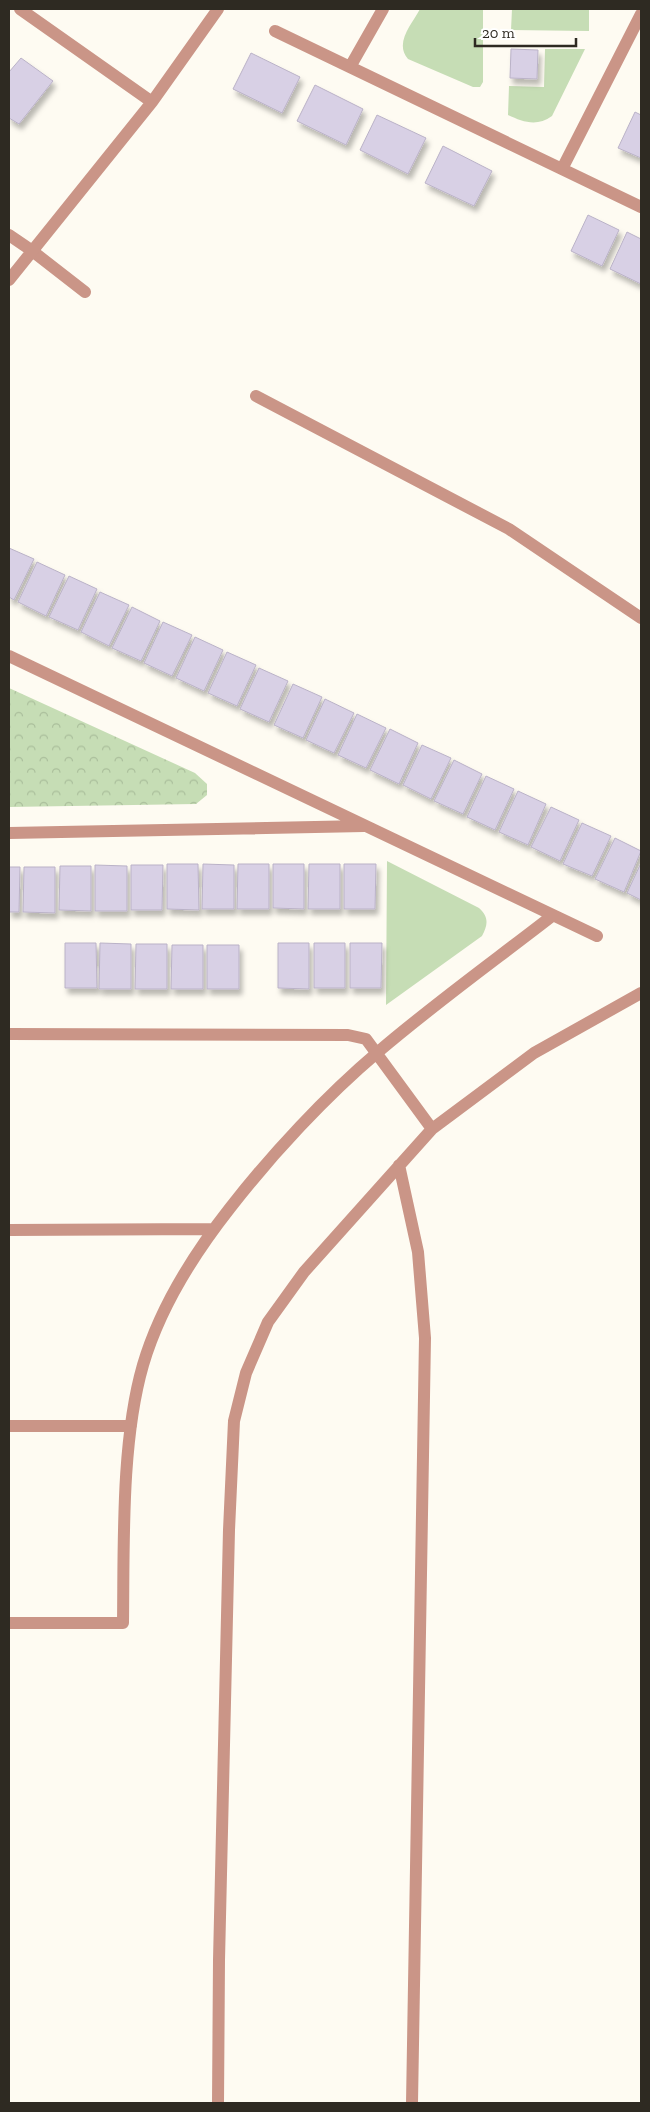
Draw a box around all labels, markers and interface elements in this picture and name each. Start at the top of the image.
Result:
scale bar [475,15,576,47]
text: 20 m [482,24,515,42]

